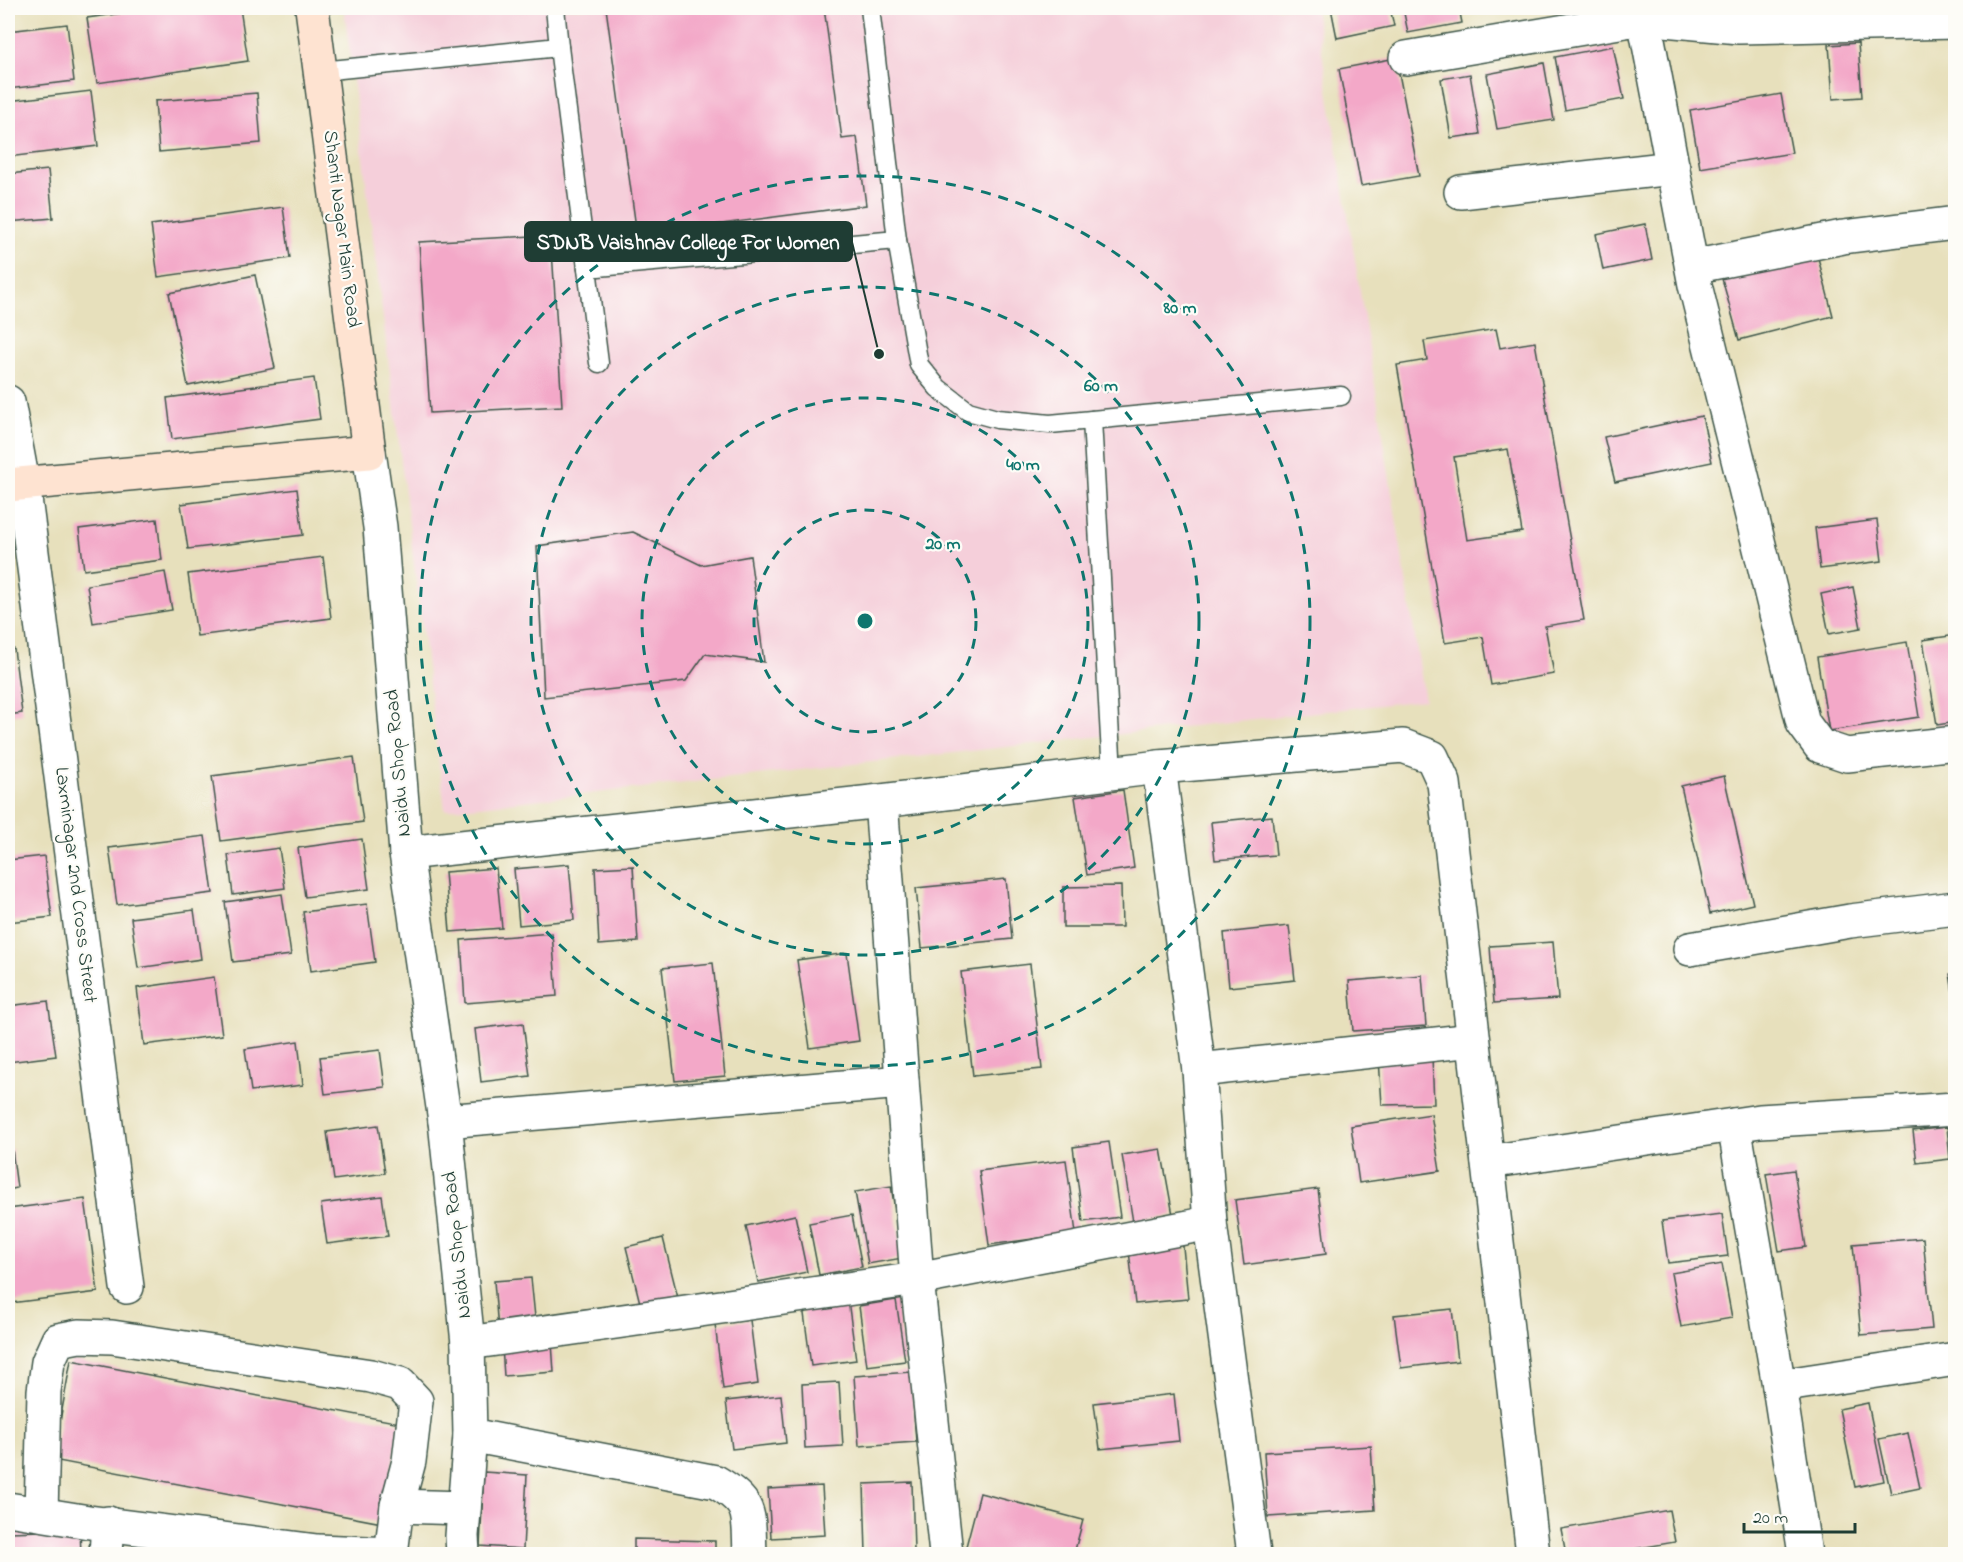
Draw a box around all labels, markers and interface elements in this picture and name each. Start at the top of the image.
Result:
street label: Shanti Nagar Main Road [314,129,367,329]
callout: SDNB Vaishnav College For Women [525,222,852,261]
text: SDNB Vaishnav College For Women [536,229,840,261]
text: 80 m [1163,296,1197,322]
text: 60 m [1084,374,1118,400]
text: 40 m [1006,453,1040,479]
text: 20 m [924,532,961,558]
centre of rings [855,611,875,631]
street label: Naidu Shop Road [378,688,420,838]
street label: Laxminagar 2nd Cross Street [45,765,104,1005]
street label: Naidu Shop Road [436,1170,480,1320]
scale bar [1744,1496,1855,1534]
text: 20 m [1753,1506,1788,1532]

